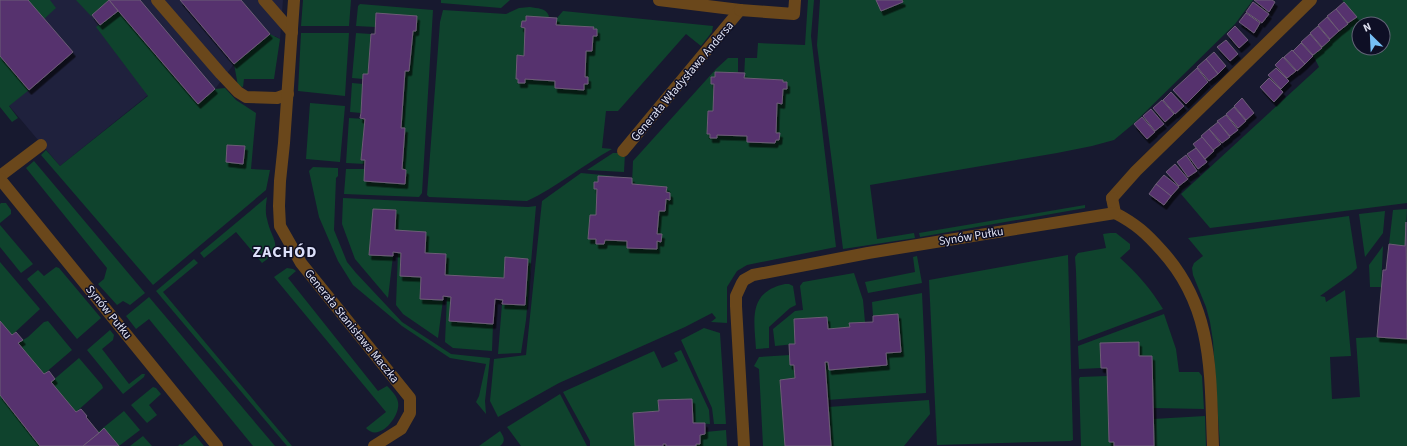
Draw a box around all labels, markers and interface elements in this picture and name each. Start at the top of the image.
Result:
north arrow [1351,16,1391,56]
street label: Generała Władysława Andersa [627,18,738,145]
text: N [1361,19,1374,36]
street label: Synów Pułku [938,223,1005,250]
district label: ZACHÓD [253,241,317,263]
street label: Generała Stanisława Maczka [300,266,403,387]
street label: Synów Pułku [81,282,136,343]

